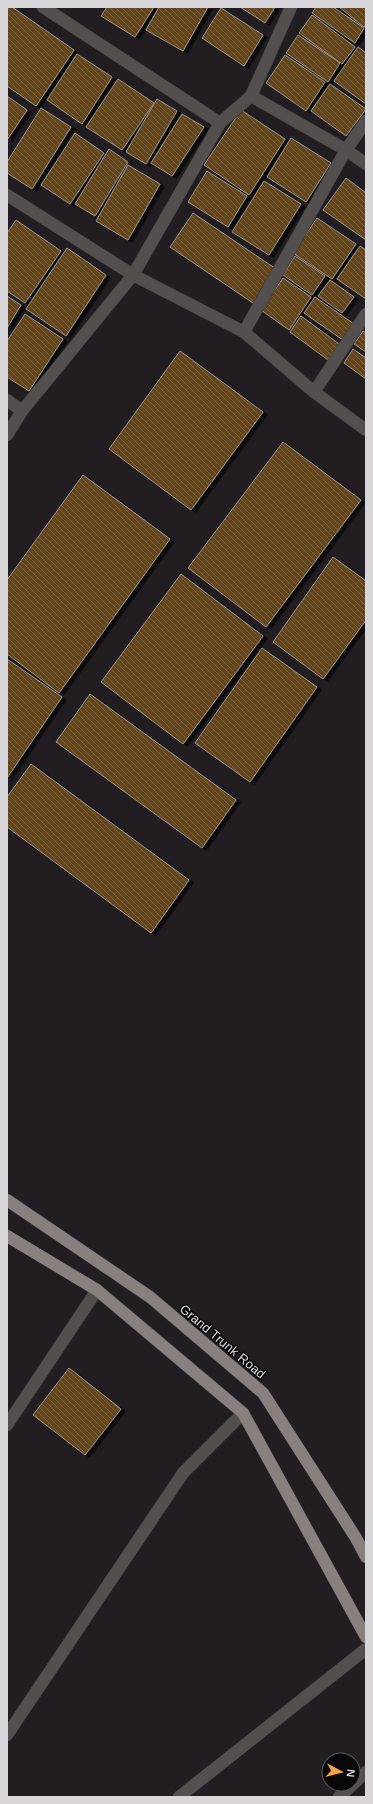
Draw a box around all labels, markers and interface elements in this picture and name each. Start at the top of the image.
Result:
street label: Grand Trunk Road [177,1301,268,1382]
north arrow [321,1752,361,1792]
text: N [344,1769,357,1778]

